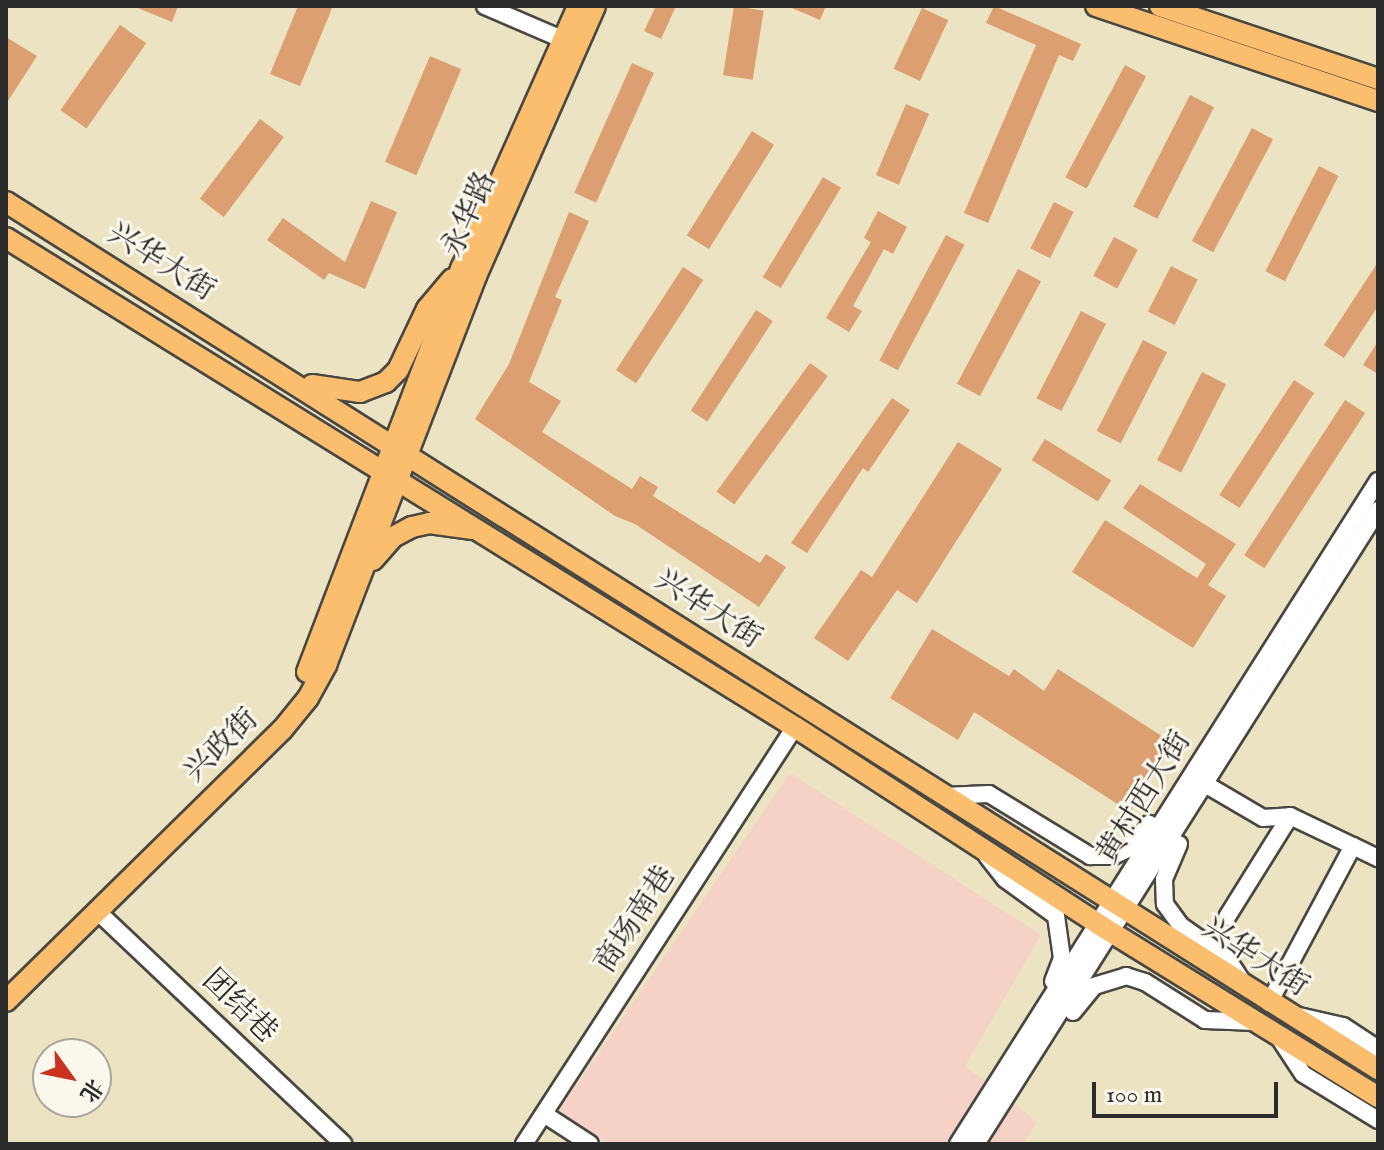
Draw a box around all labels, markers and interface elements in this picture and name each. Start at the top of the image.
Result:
street label: 永华路 [435,167,505,263]
street label: 兴华大街 [101,216,221,310]
street label: 兴华大街 [648,562,768,658]
street label: 兴政街 [177,702,267,790]
street label: 黄村西大街 [1090,725,1200,871]
street label: 商场南巷 [588,860,684,980]
street label: 兴华大街 [1195,910,1315,1006]
street label: 团结巷 [194,963,284,1051]
north arrow [32,1038,112,1118]
scale bar [1096,1066,1282,1116]
text: 北 [73,1073,108,1107]
text: 100 m [1106,1080,1162,1111]

